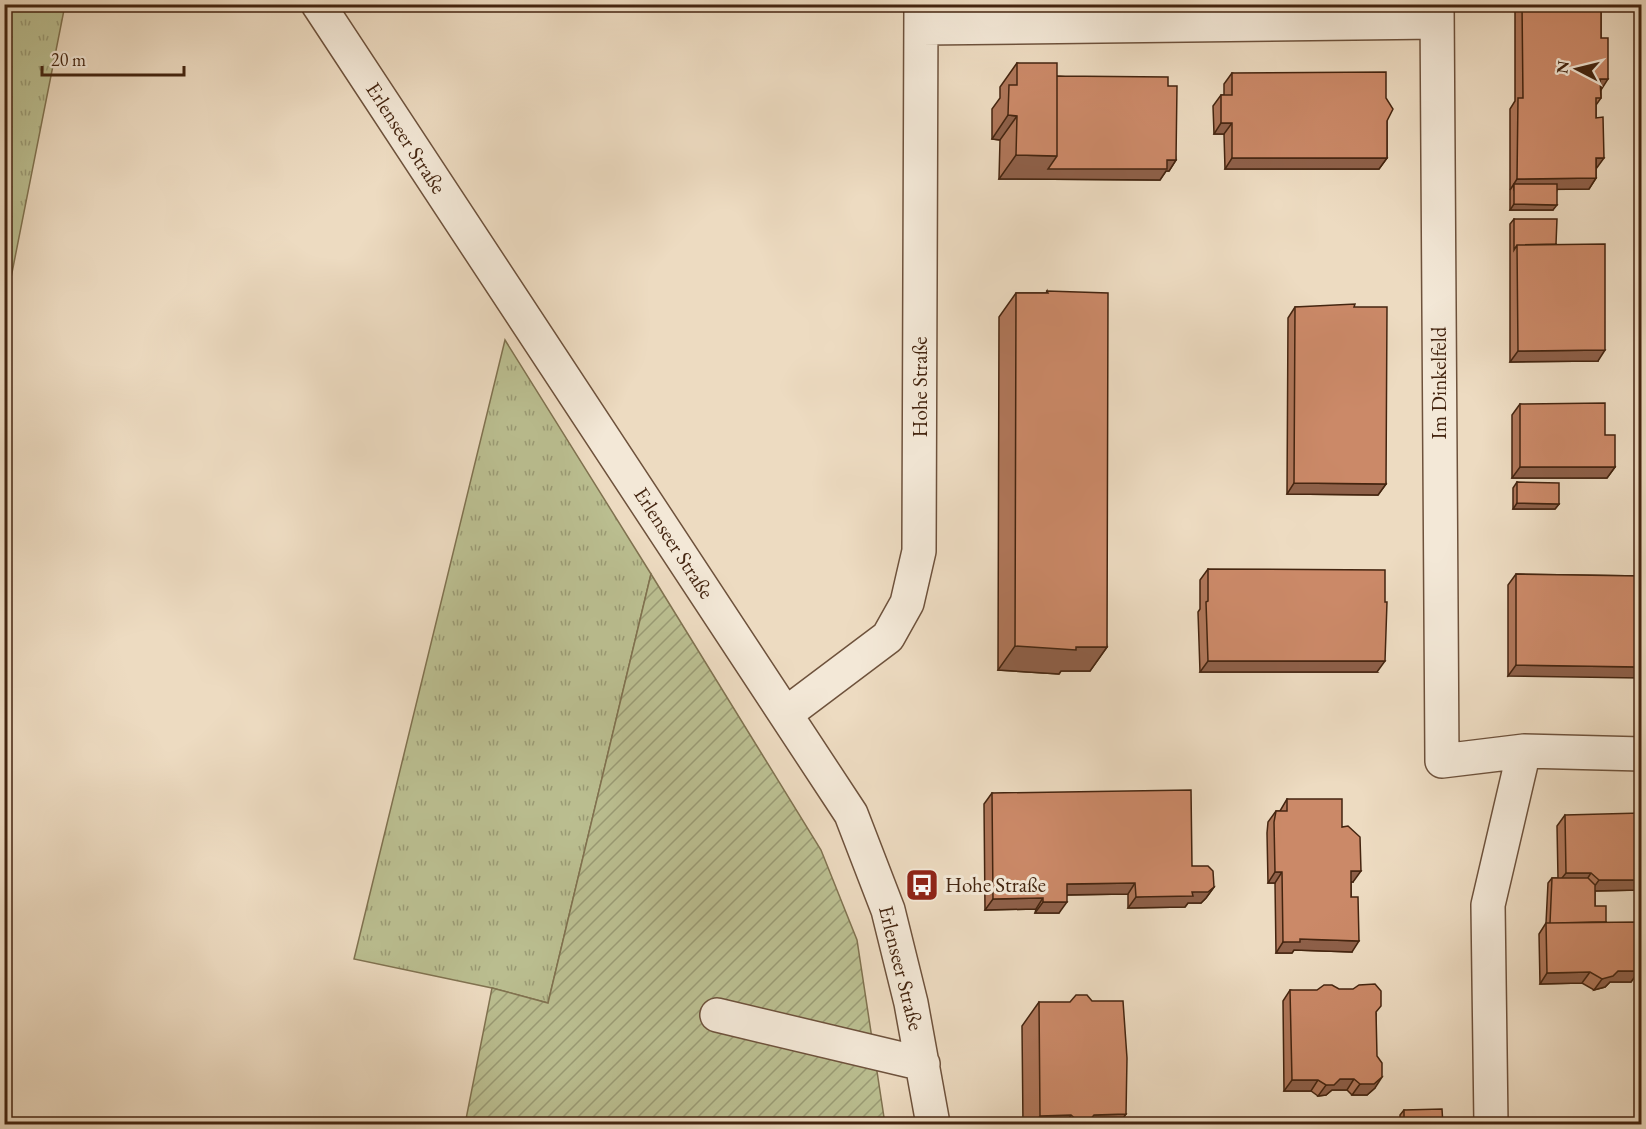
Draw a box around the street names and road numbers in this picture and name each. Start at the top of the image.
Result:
street label: Erlenseer Straße [360,77,453,199]
street label: Im Dinkelfeld [1425,326,1452,439]
street label: Hohe Straße [906,337,933,437]
street label: Erlenseer Straße [628,482,721,604]
street label: Erlenseer Straße [873,903,930,1033]

